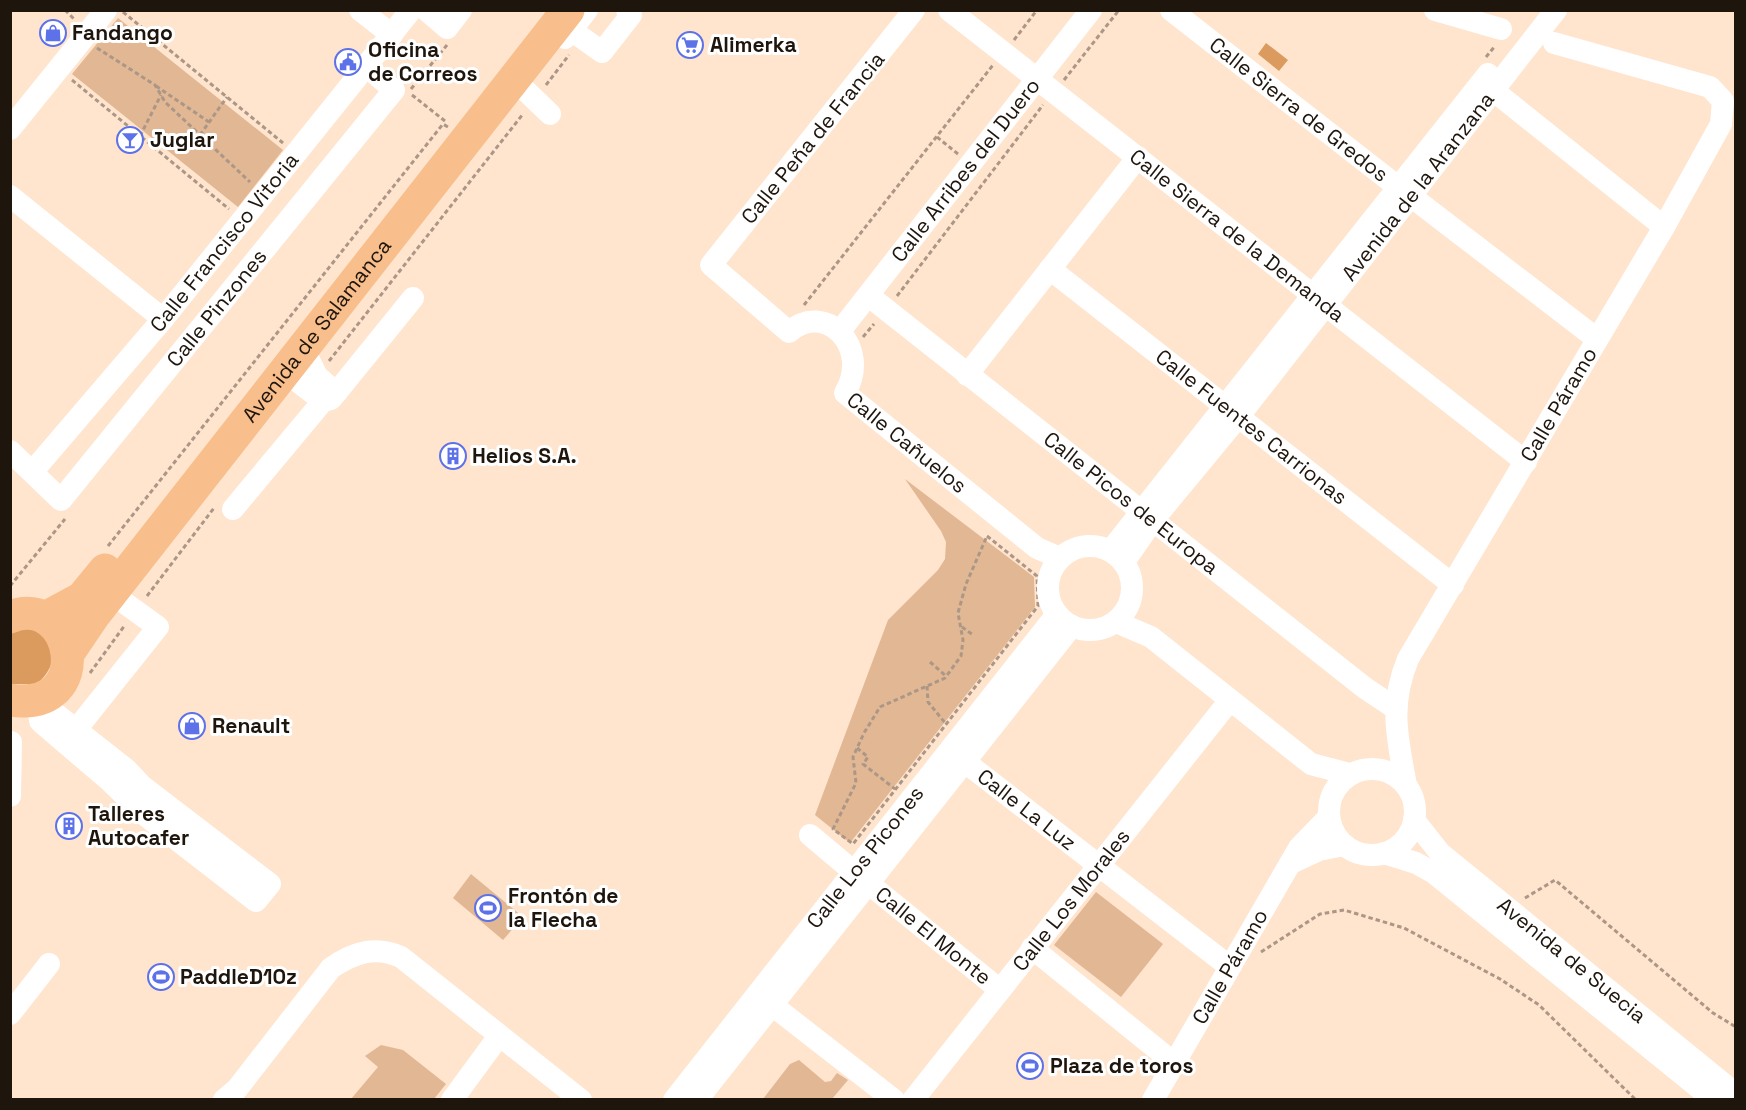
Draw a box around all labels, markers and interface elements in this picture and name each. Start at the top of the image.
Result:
shop icon: Fandango [38,18,68,48]
place label: Fandango [72,19,173,46]
supermarket icon: Alimerka [675,30,705,60]
place label: Alimerka [710,31,797,58]
street label: Calle Sierra de Gredos [1204,31,1394,187]
place label: Oficina de Correos [368,36,477,87]
street label: Calle Peña de Francia [735,46,890,229]
public building icon: Oficina de Correos [333,47,363,77]
street label: Calle Arribes del Duero [885,72,1046,267]
street label: Avenida de la Aranzana [1335,86,1500,286]
bar icon: Juglar [115,125,145,155]
place label: Juglar [150,126,214,153]
street label: Calle Sierra de la Demanda [1124,143,1351,328]
street label: Calle Francisco Vitoria [144,147,304,338]
street label: Avenida de Salamanca [236,233,397,428]
street label: Calle Pinzones [161,243,272,372]
street label: Calle Páramo [1514,342,1603,467]
street label: Calle Fuentes Carrionas [1150,343,1353,510]
street label: Calle Cañuelos [842,386,973,499]
street label: Calle Picos de Europa [1038,425,1224,580]
building icon: Helios S.A. [438,441,468,471]
place label: Helios S.A. [472,442,577,469]
shop icon: Renault [177,711,207,741]
place label: Renault [212,712,290,739]
street label: Calle La Luz [972,763,1082,856]
street label: Calle Los Picones [800,780,929,934]
place label: Talleres Autocafer [88,800,189,851]
building icon: Talleres Autocafer [54,811,84,841]
street label: Calle Los Morales [1006,823,1136,976]
street label: Calle El Monte [870,880,997,991]
place label: Frontón de la Flecha [508,882,618,933]
street label: Avenida de Suecia [1492,891,1652,1029]
sports icon: Frontón de la Flecha [473,893,503,923]
street label: Calle Páramo [1186,904,1274,1029]
sports icon: PaddleD10z [146,962,176,992]
place label: PaddleD10z [180,963,297,990]
sports icon: Plaza de toros [1015,1051,1045,1081]
place label: Plaza de toros [1050,1052,1193,1079]

